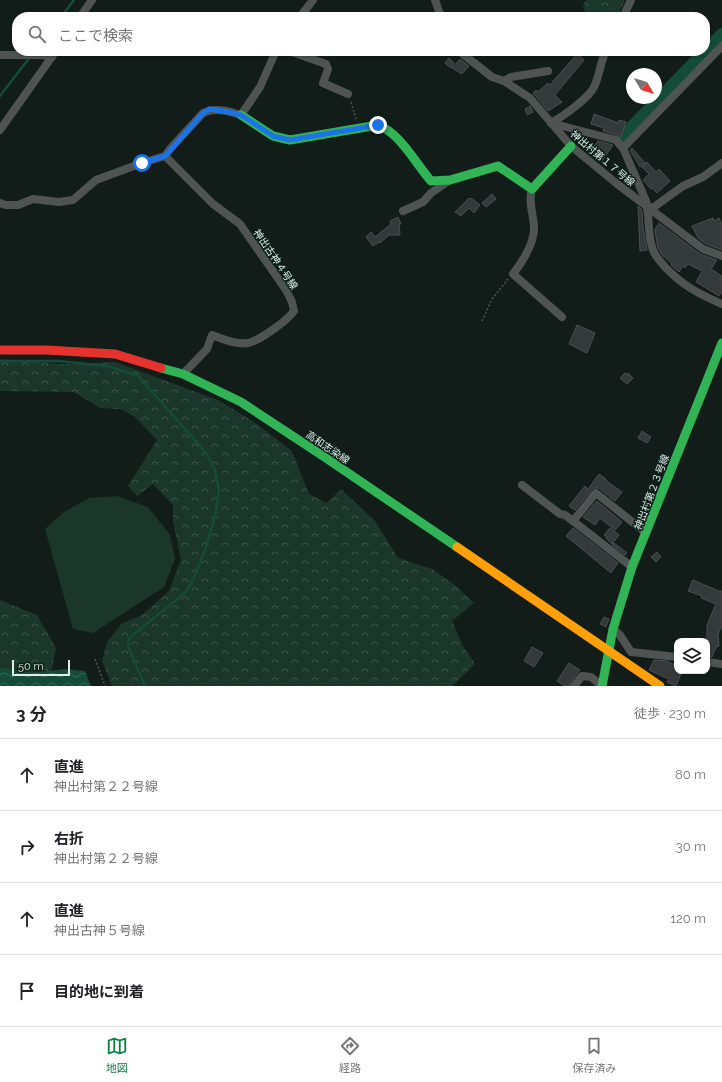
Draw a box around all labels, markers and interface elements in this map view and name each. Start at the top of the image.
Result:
search box [12,12,710,56]
icon: search [26,23,48,45]
text: ここで検索 [58,27,133,45]
north arrow [626,68,662,104]
route end [369,116,387,134]
street label: 神出村第１７号線 [569,128,637,188]
route start [133,154,151,172]
street label: 神出古神４号線 [251,227,300,291]
street label: 高和志染線 [304,429,352,466]
street label: 神出村第２３号線 [632,453,671,531]
map controls [674,638,710,674]
button: layers [674,638,710,674]
scale bar [12,658,70,677]
text: 50 m [18,660,44,673]
text: 3 分 [16,704,47,724]
text: 徒歩 · 230 m [634,706,706,721]
text: 直進 [54,758,84,776]
icon: ahead [16,764,38,786]
text: 80 m [675,767,706,782]
text: 神出村第２２号線 [54,779,158,794]
text: 右折 [54,830,84,848]
icon: right [16,836,38,858]
text: 30 m [676,839,706,854]
text: 神出村第２２号線 [54,851,158,866]
text: 直進 [54,902,84,920]
icon: ahead [16,908,38,930]
text: 120 m [670,911,706,926]
text: 神出古神５号線 [54,923,145,938]
icon: arrive [16,980,38,1002]
text: 目的地に到着 [54,983,144,1001]
tab: 地図 [106,1035,128,1075]
tab: 経路 [339,1035,361,1075]
tab: 保存済み [572,1035,616,1075]

